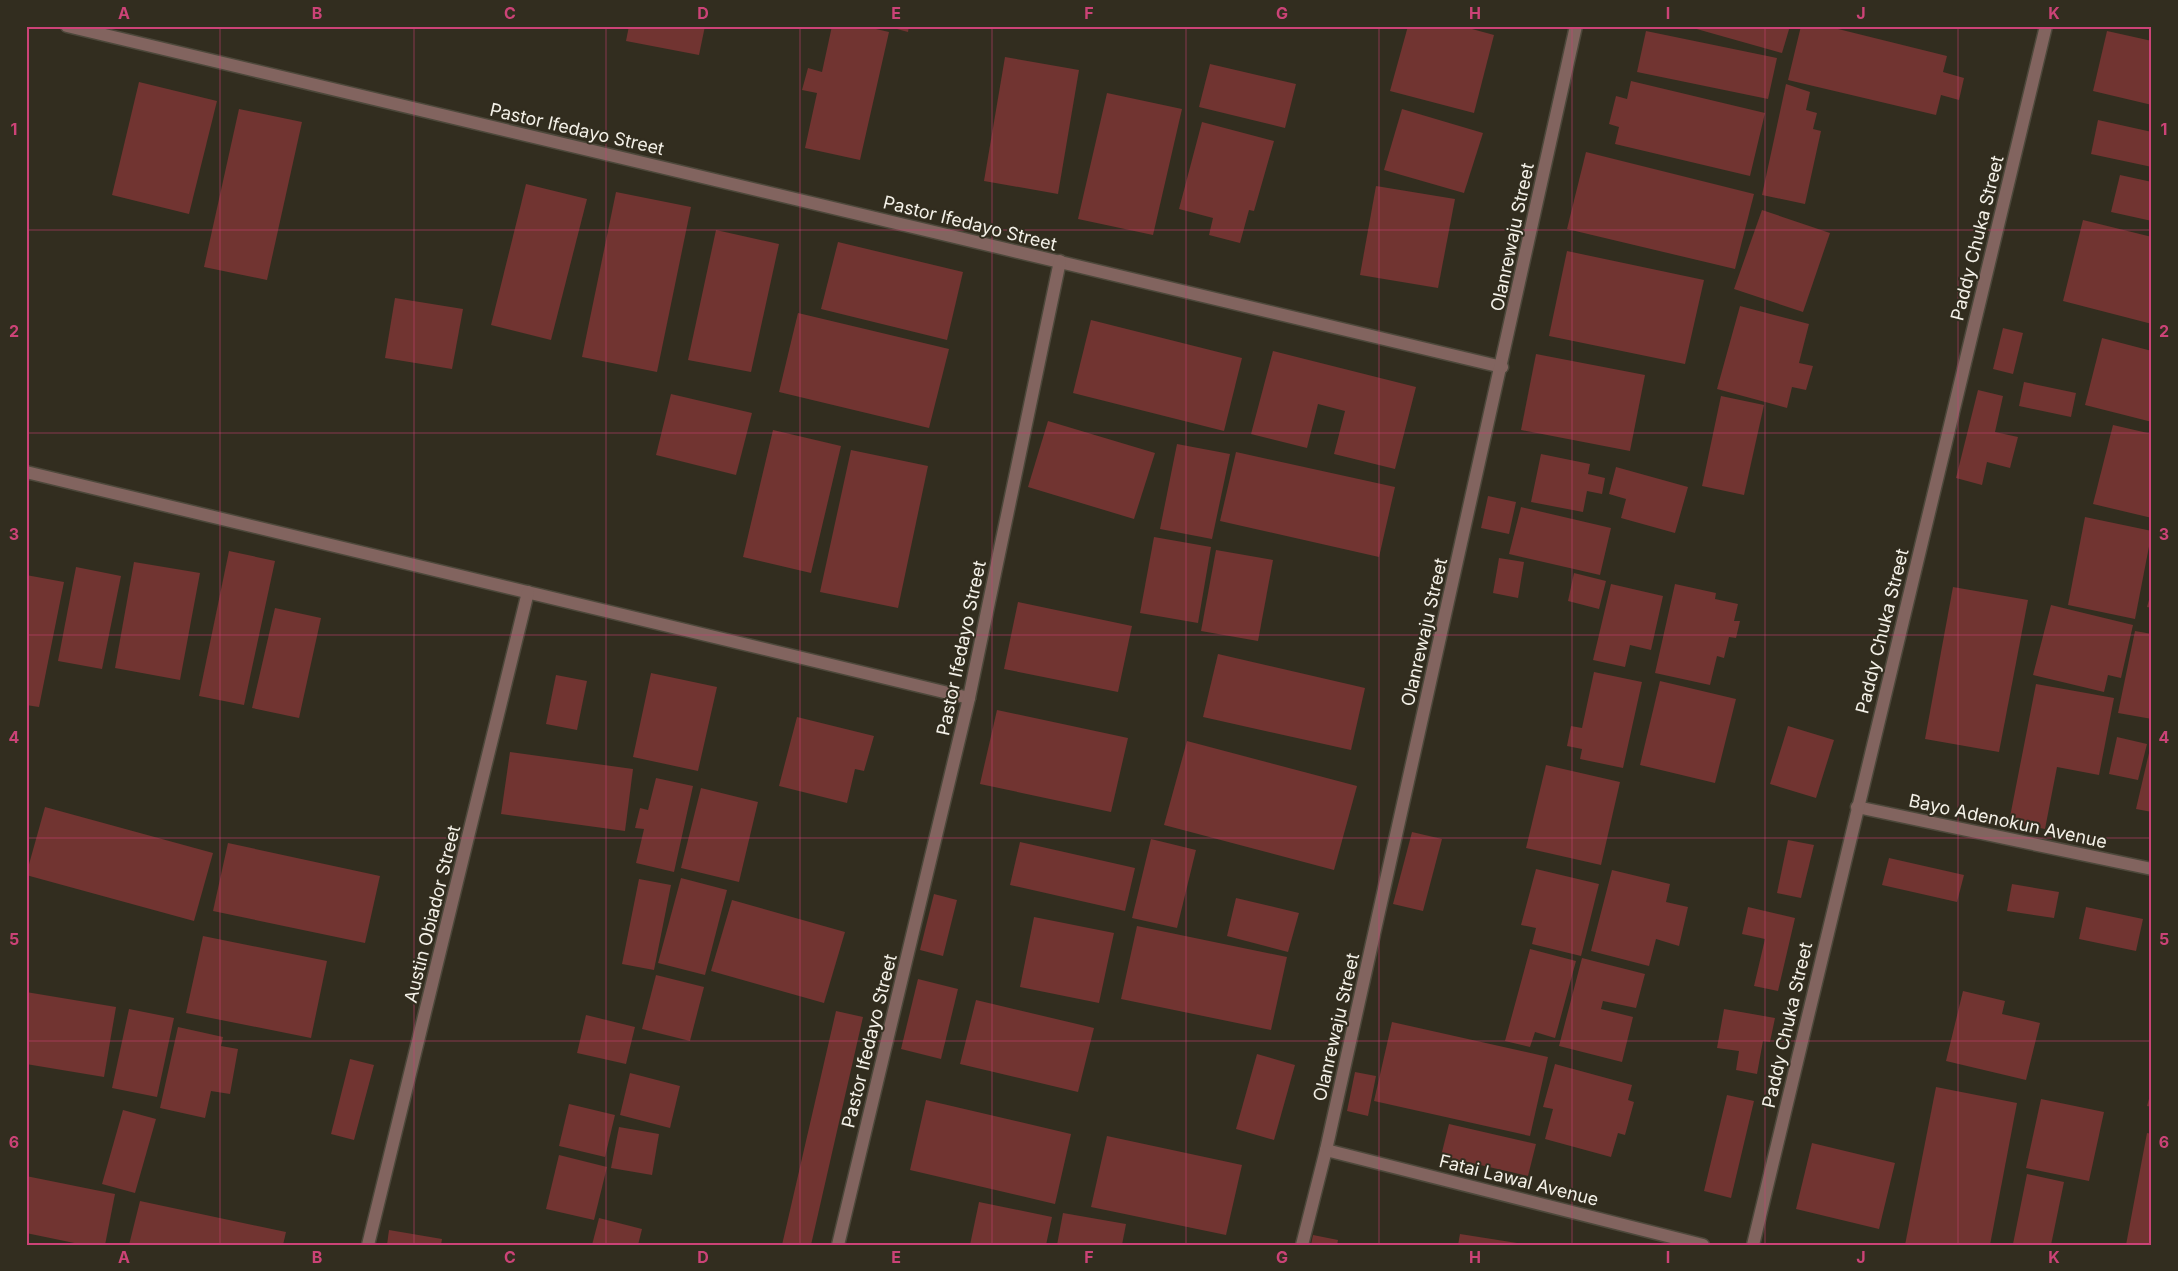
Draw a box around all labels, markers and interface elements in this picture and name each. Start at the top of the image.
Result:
text: A [118,3,130,23]
text: B [312,3,322,23]
text: C [504,3,516,23]
text: D [697,3,709,23]
text: E [891,3,901,23]
text: F [1084,3,1094,23]
text: G [1276,3,1288,23]
text: H [1469,3,1481,23]
text: I [1666,3,1670,23]
text: J [1856,3,1866,23]
text: K [2048,3,2060,23]
street label: Pastor Ifedayo Street [488,99,666,159]
text: 1 [11,119,17,139]
text: 1 [2161,119,2167,139]
street label: Paddy Chuka Street [1946,153,2008,323]
street label: Olanrewaju Street [1486,161,1538,313]
street label: Pastor Ifedayo Street [881,191,1059,255]
text: 2 [9,321,19,341]
text: 2 [2159,321,2169,341]
text: 3 [9,524,19,544]
text: 3 [2159,524,2169,544]
street label: Paddy Chuka Street [1851,546,1913,716]
street label: Olanrewaju Street [1397,556,1451,708]
street label: Pastor Ifedayo Street [932,559,990,737]
text: 4 [9,727,20,747]
text: 4 [2159,727,2170,747]
street label: Bayo Adenokun Avenue [1907,790,2109,852]
street label: Austin Obiador Street [400,823,464,1005]
text: 5 [9,929,19,949]
text: 5 [2159,929,2169,949]
street label: Paddy Chuka Street [1758,940,1816,1110]
street label: Olanrewaju Street [1309,951,1363,1103]
street label: Pastor Ifedayo Street [837,952,901,1130]
text: 6 [9,1132,19,1152]
text: 6 [2159,1132,2169,1152]
street label: Fatai Lawal Avenue [1437,1150,1601,1210]
text: A [118,1247,130,1267]
text: B [312,1247,322,1267]
text: C [504,1247,516,1267]
text: D [697,1247,709,1267]
text: E [891,1247,901,1267]
text: F [1084,1247,1094,1267]
text: G [1276,1247,1288,1267]
text: H [1469,1247,1481,1267]
text: I [1666,1247,1670,1267]
text: J [1856,1247,1866,1267]
text: K [2048,1247,2060,1267]

